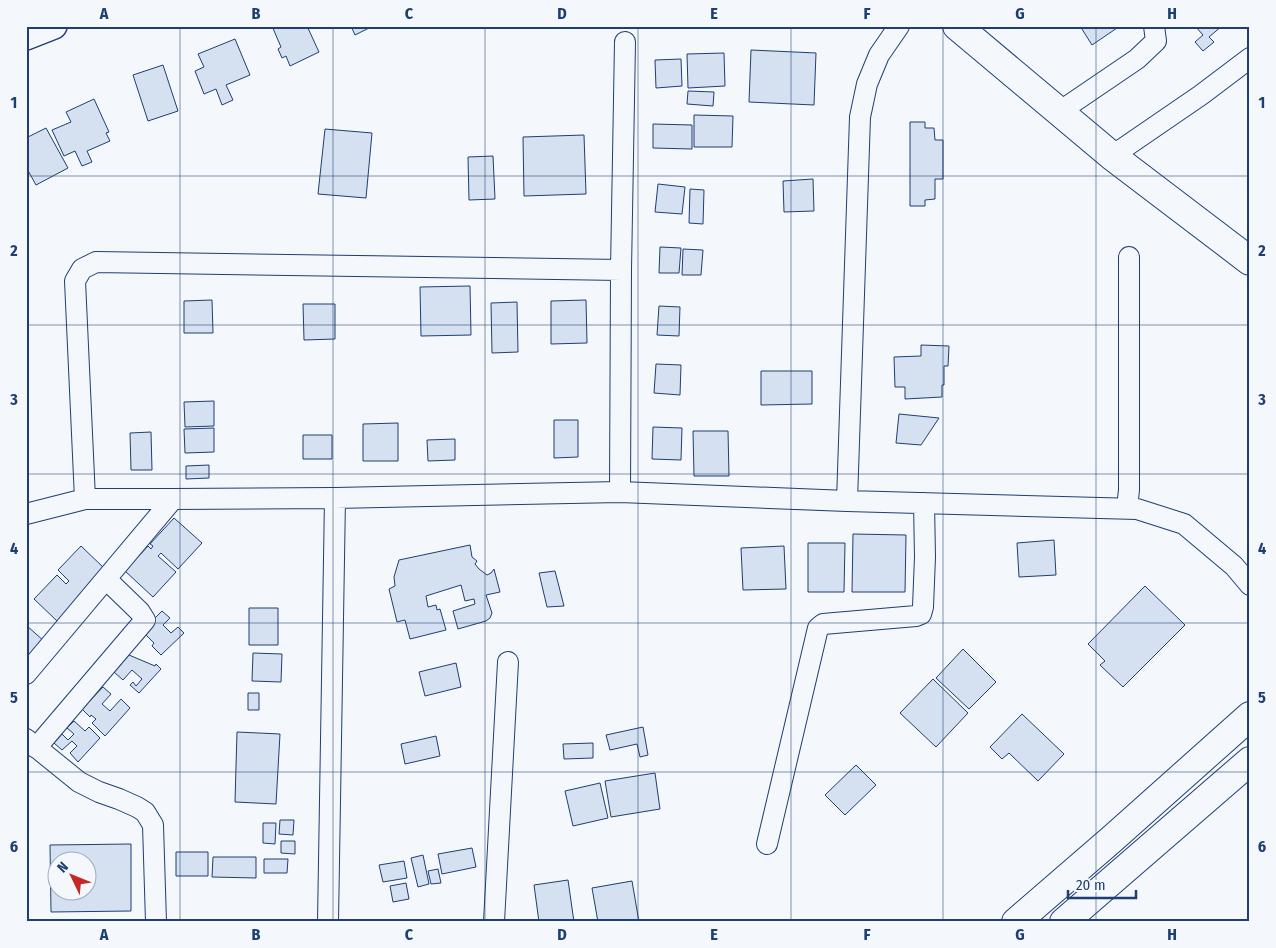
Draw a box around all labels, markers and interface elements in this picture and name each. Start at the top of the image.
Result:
text: A [99,4,109,23]
text: B [252,4,261,23]
text: C [405,4,414,23]
text: D [557,4,567,23]
text: E [710,4,718,23]
text: F [863,4,871,23]
text: G [1015,4,1025,23]
text: H [1167,4,1177,23]
text: 1 [11,93,17,112]
text: 1 [1259,93,1265,112]
text: 2 [9,241,18,260]
text: 2 [1257,241,1266,260]
text: 3 [9,390,18,409]
text: 3 [1257,390,1266,409]
text: 4 [10,539,18,558]
text: 4 [1258,539,1266,558]
text: 5 [10,688,18,707]
text: 5 [1258,688,1266,707]
text: 6 [10,837,18,856]
text: 6 [1258,837,1266,856]
north arrow [48,850,98,900]
text: N [54,859,72,876]
scale bar [1068,868,1136,900]
text: 20 m [1076,876,1106,894]
text: A [99,925,109,944]
text: B [252,925,261,944]
text: C [405,925,414,944]
text: D [557,925,567,944]
text: E [710,925,718,944]
text: F [863,925,871,944]
text: G [1015,925,1025,944]
text: H [1167,925,1177,944]

